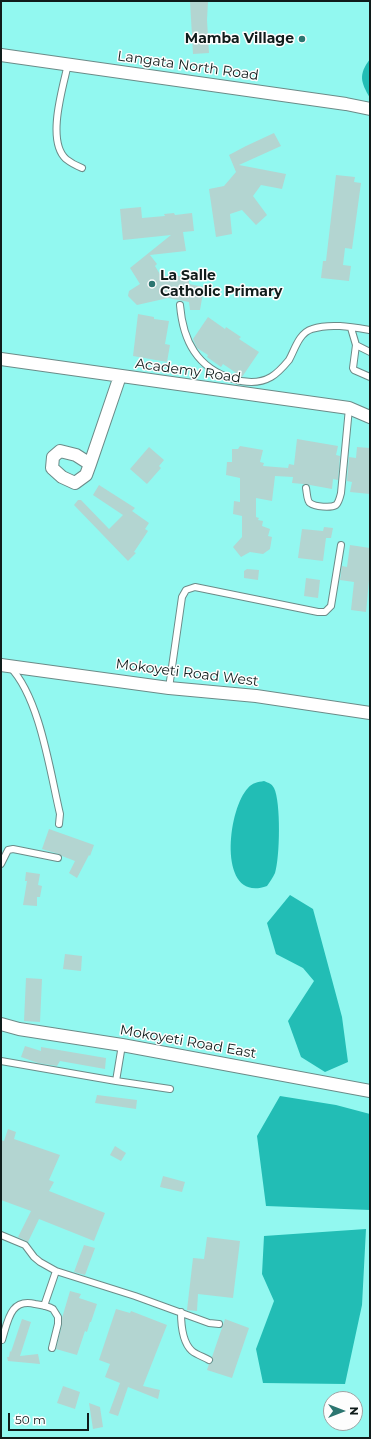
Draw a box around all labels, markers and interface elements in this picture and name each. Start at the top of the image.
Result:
place label: Mamba Village [185,31,294,47]
marker: Mamba Village [297,34,307,44]
street label: Langata North Road [116,48,260,84]
place label: La Salle Catholic Primary [160,268,282,300]
marker: La Salle Catholic Primary [147,279,157,289]
street label: Academy Road [134,355,242,387]
street label: Mokoyeti Road West [115,656,259,690]
street label: Mokoyeti Road East [119,1022,257,1062]
north arrow [323,1391,363,1431]
scale bar [10,1405,91,1431]
text: N [347,1407,361,1415]
text: 50 m [15,1412,46,1427]

